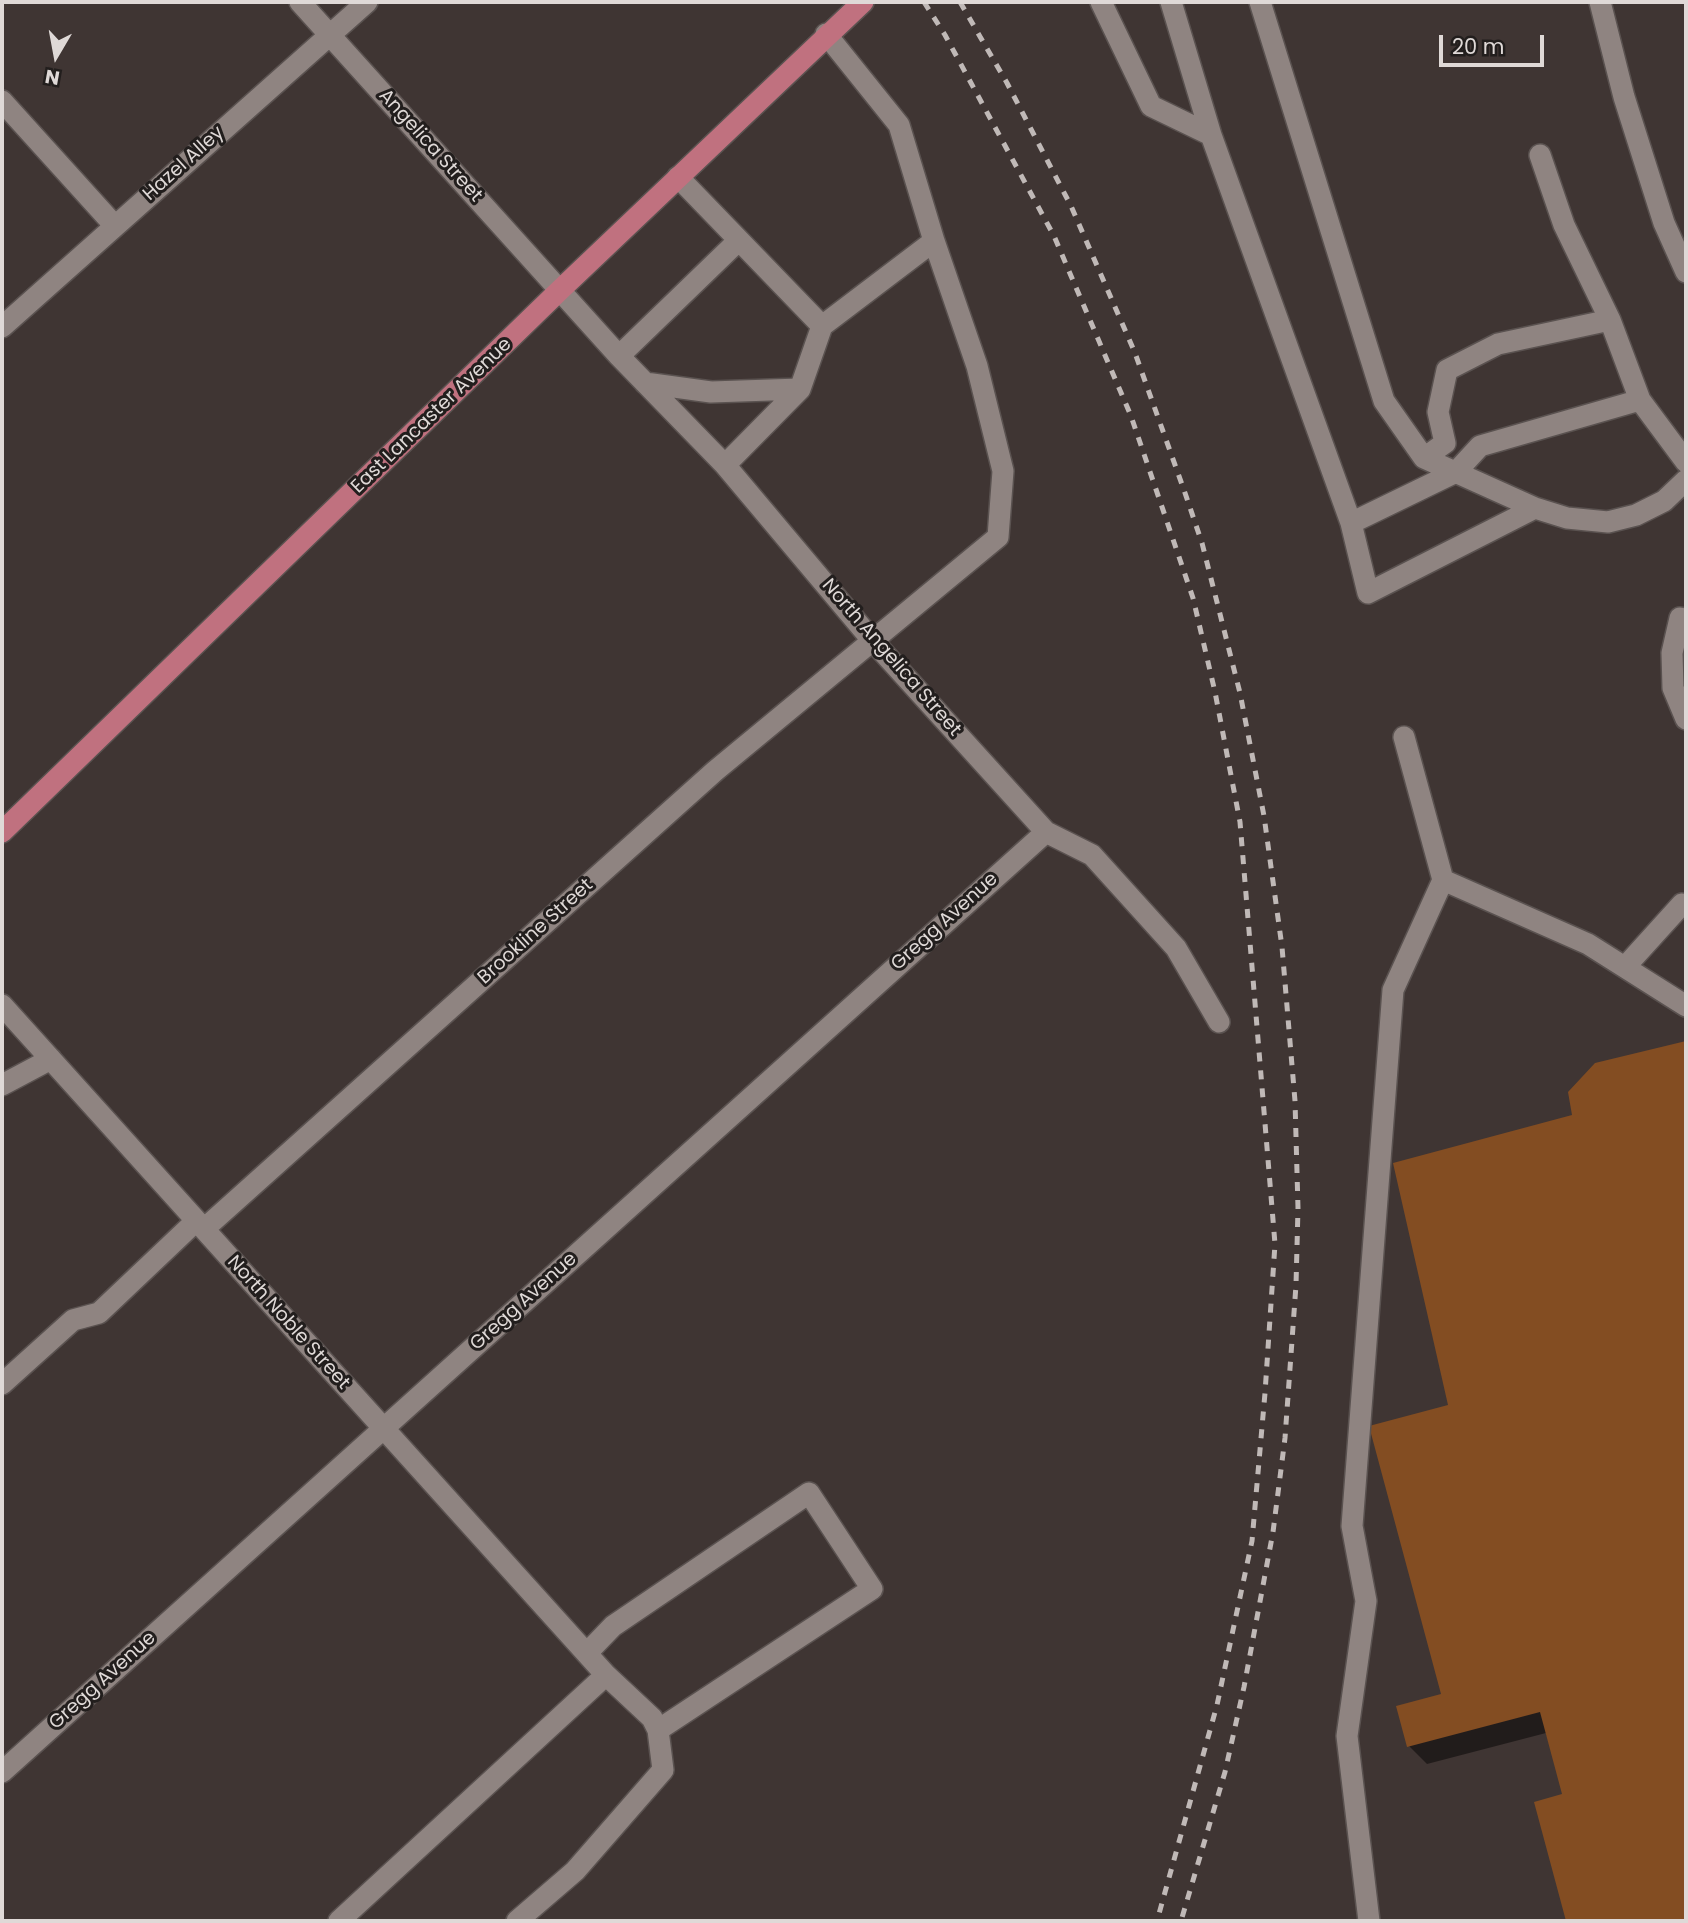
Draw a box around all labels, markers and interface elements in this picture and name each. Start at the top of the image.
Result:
north arrow [21,21,91,91]
scale bar [1443,21,1548,65]
text: 20 m [1452,32,1505,61]
text: N [43,63,62,92]
street label: Angelica Street [373,85,487,207]
street label: Hazel Alley [139,122,229,206]
street label: East Lancaster Avenue [347,333,517,499]
street label: North Angelica Street [817,575,965,741]
street label: Gregg Avenue [887,868,1003,976]
street label: Brookline Street [474,874,598,990]
street label: Gregg Avenue [466,1248,582,1356]
street label: North Noble Street [222,1251,354,1395]
street label: Gregg Avenue [45,1627,161,1735]

